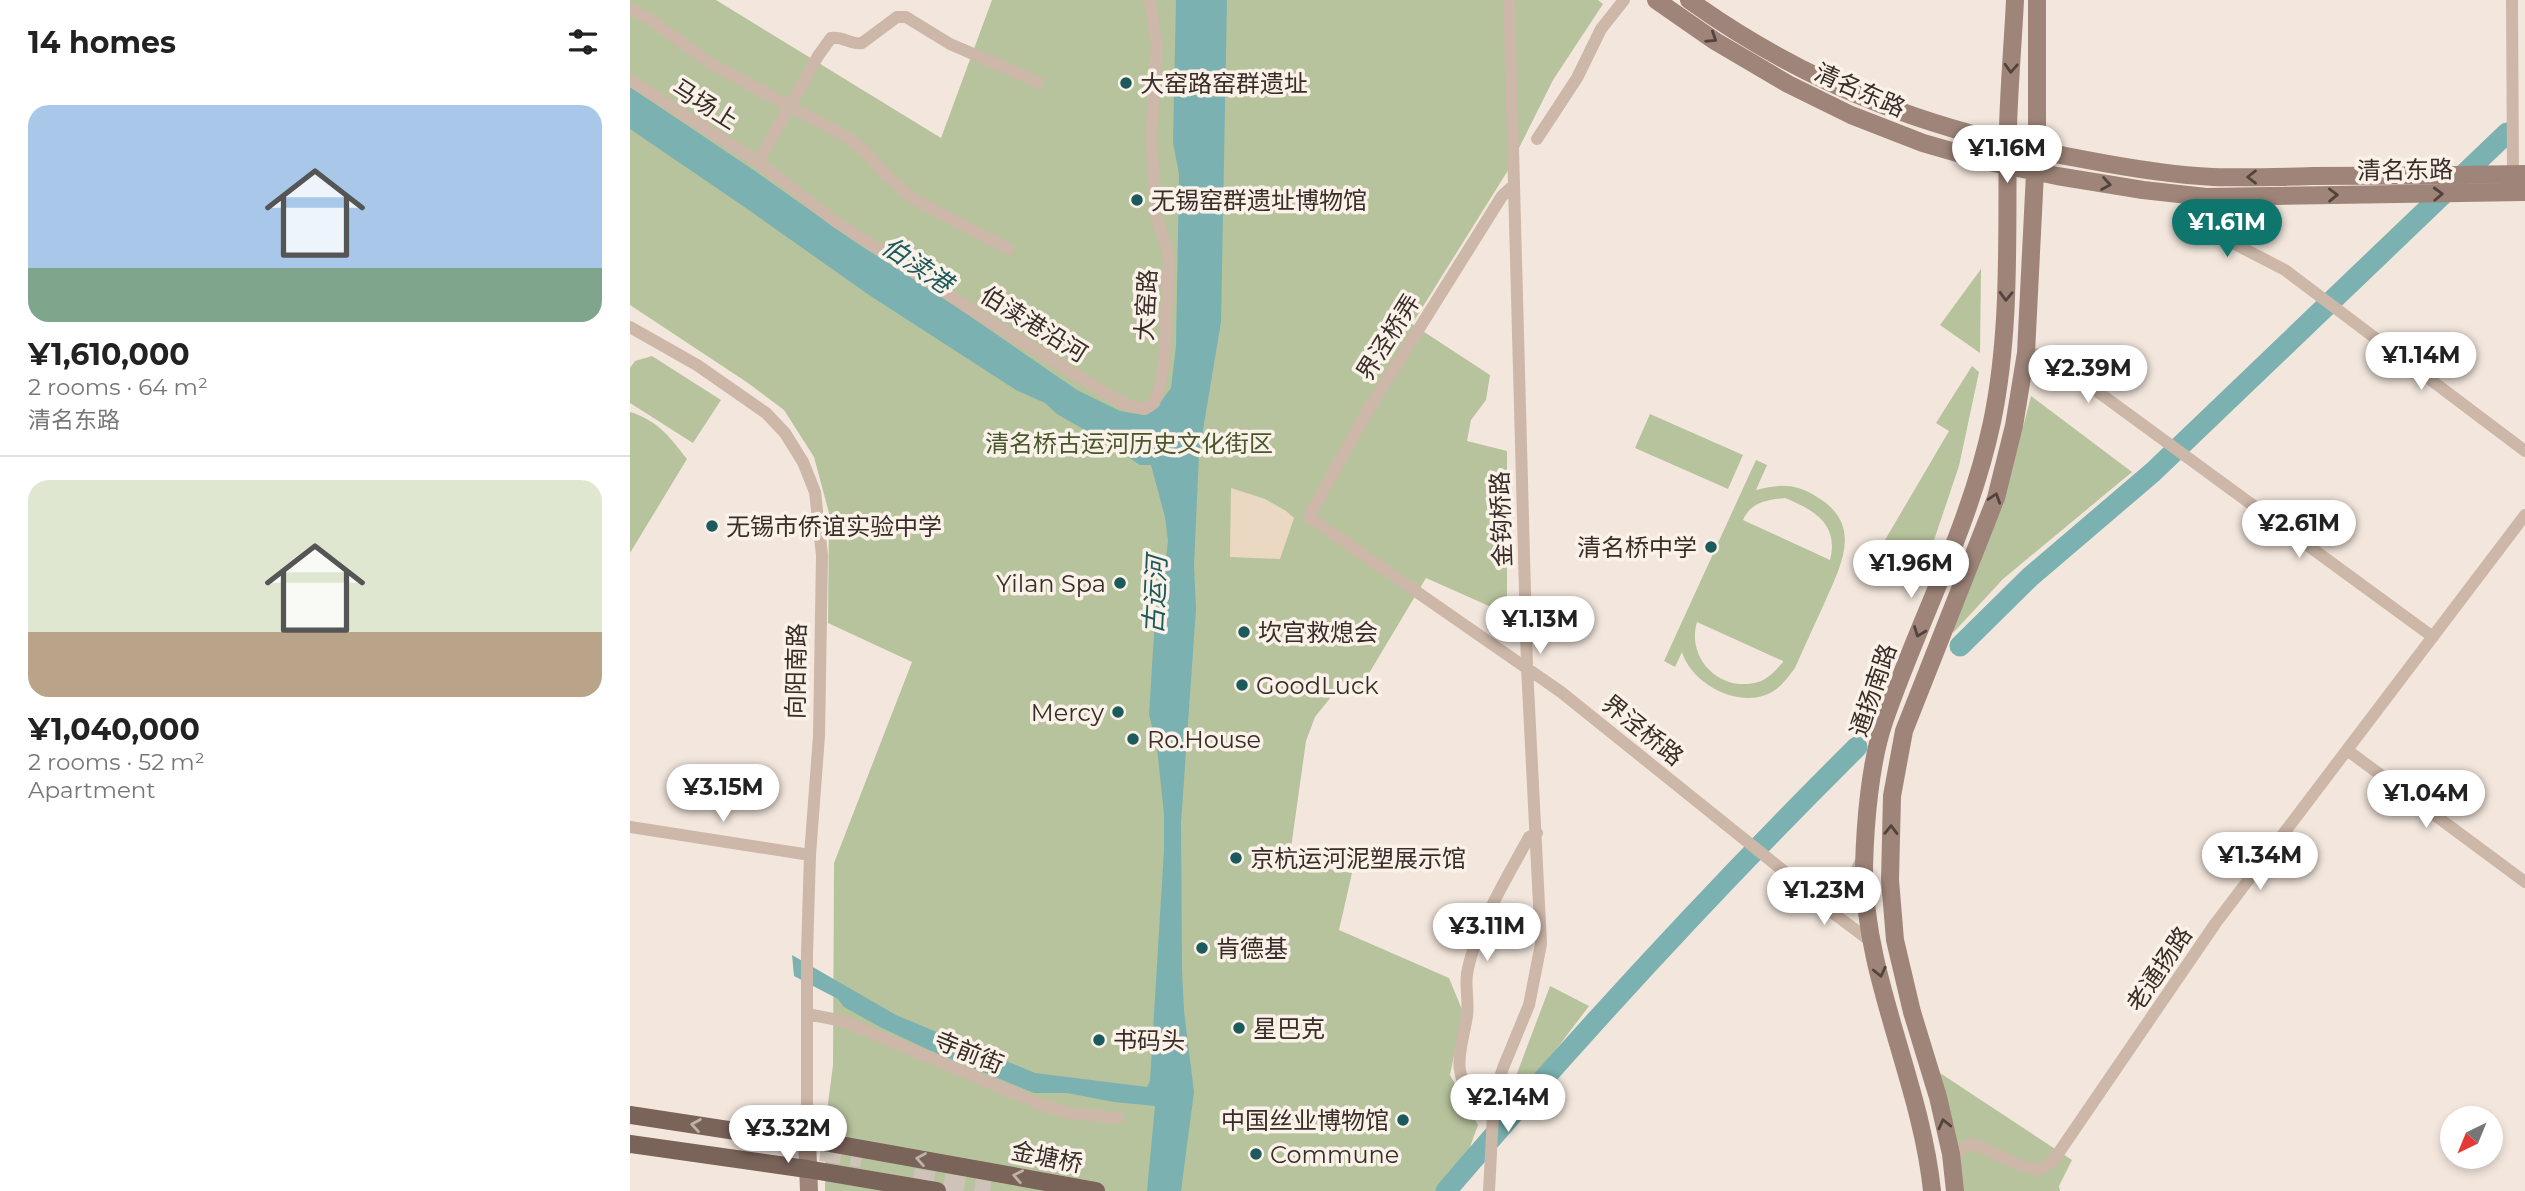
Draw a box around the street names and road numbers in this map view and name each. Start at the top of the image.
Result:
street label: 清名东路 [1810,57,1910,123]
street label: 马场上 [667,73,743,135]
street label: 清名东路 [2357,155,2453,185]
street label: 大窑路 [1130,268,1162,342]
street label: 伯渎港沿河 [975,280,1093,368]
street label: 界泾桥弄 [1350,289,1426,385]
street label: 金钩桥路 [1485,471,1517,567]
street label: 向阳南路 [781,623,811,719]
street label: 通扬南路 [1844,640,1902,740]
street label: 界泾桥路 [1597,689,1689,771]
street label: 老通扬路 [2120,921,2198,1017]
street label: 寺前街 [930,1025,1008,1079]
street label: 金塘桥 [1009,1136,1085,1178]

